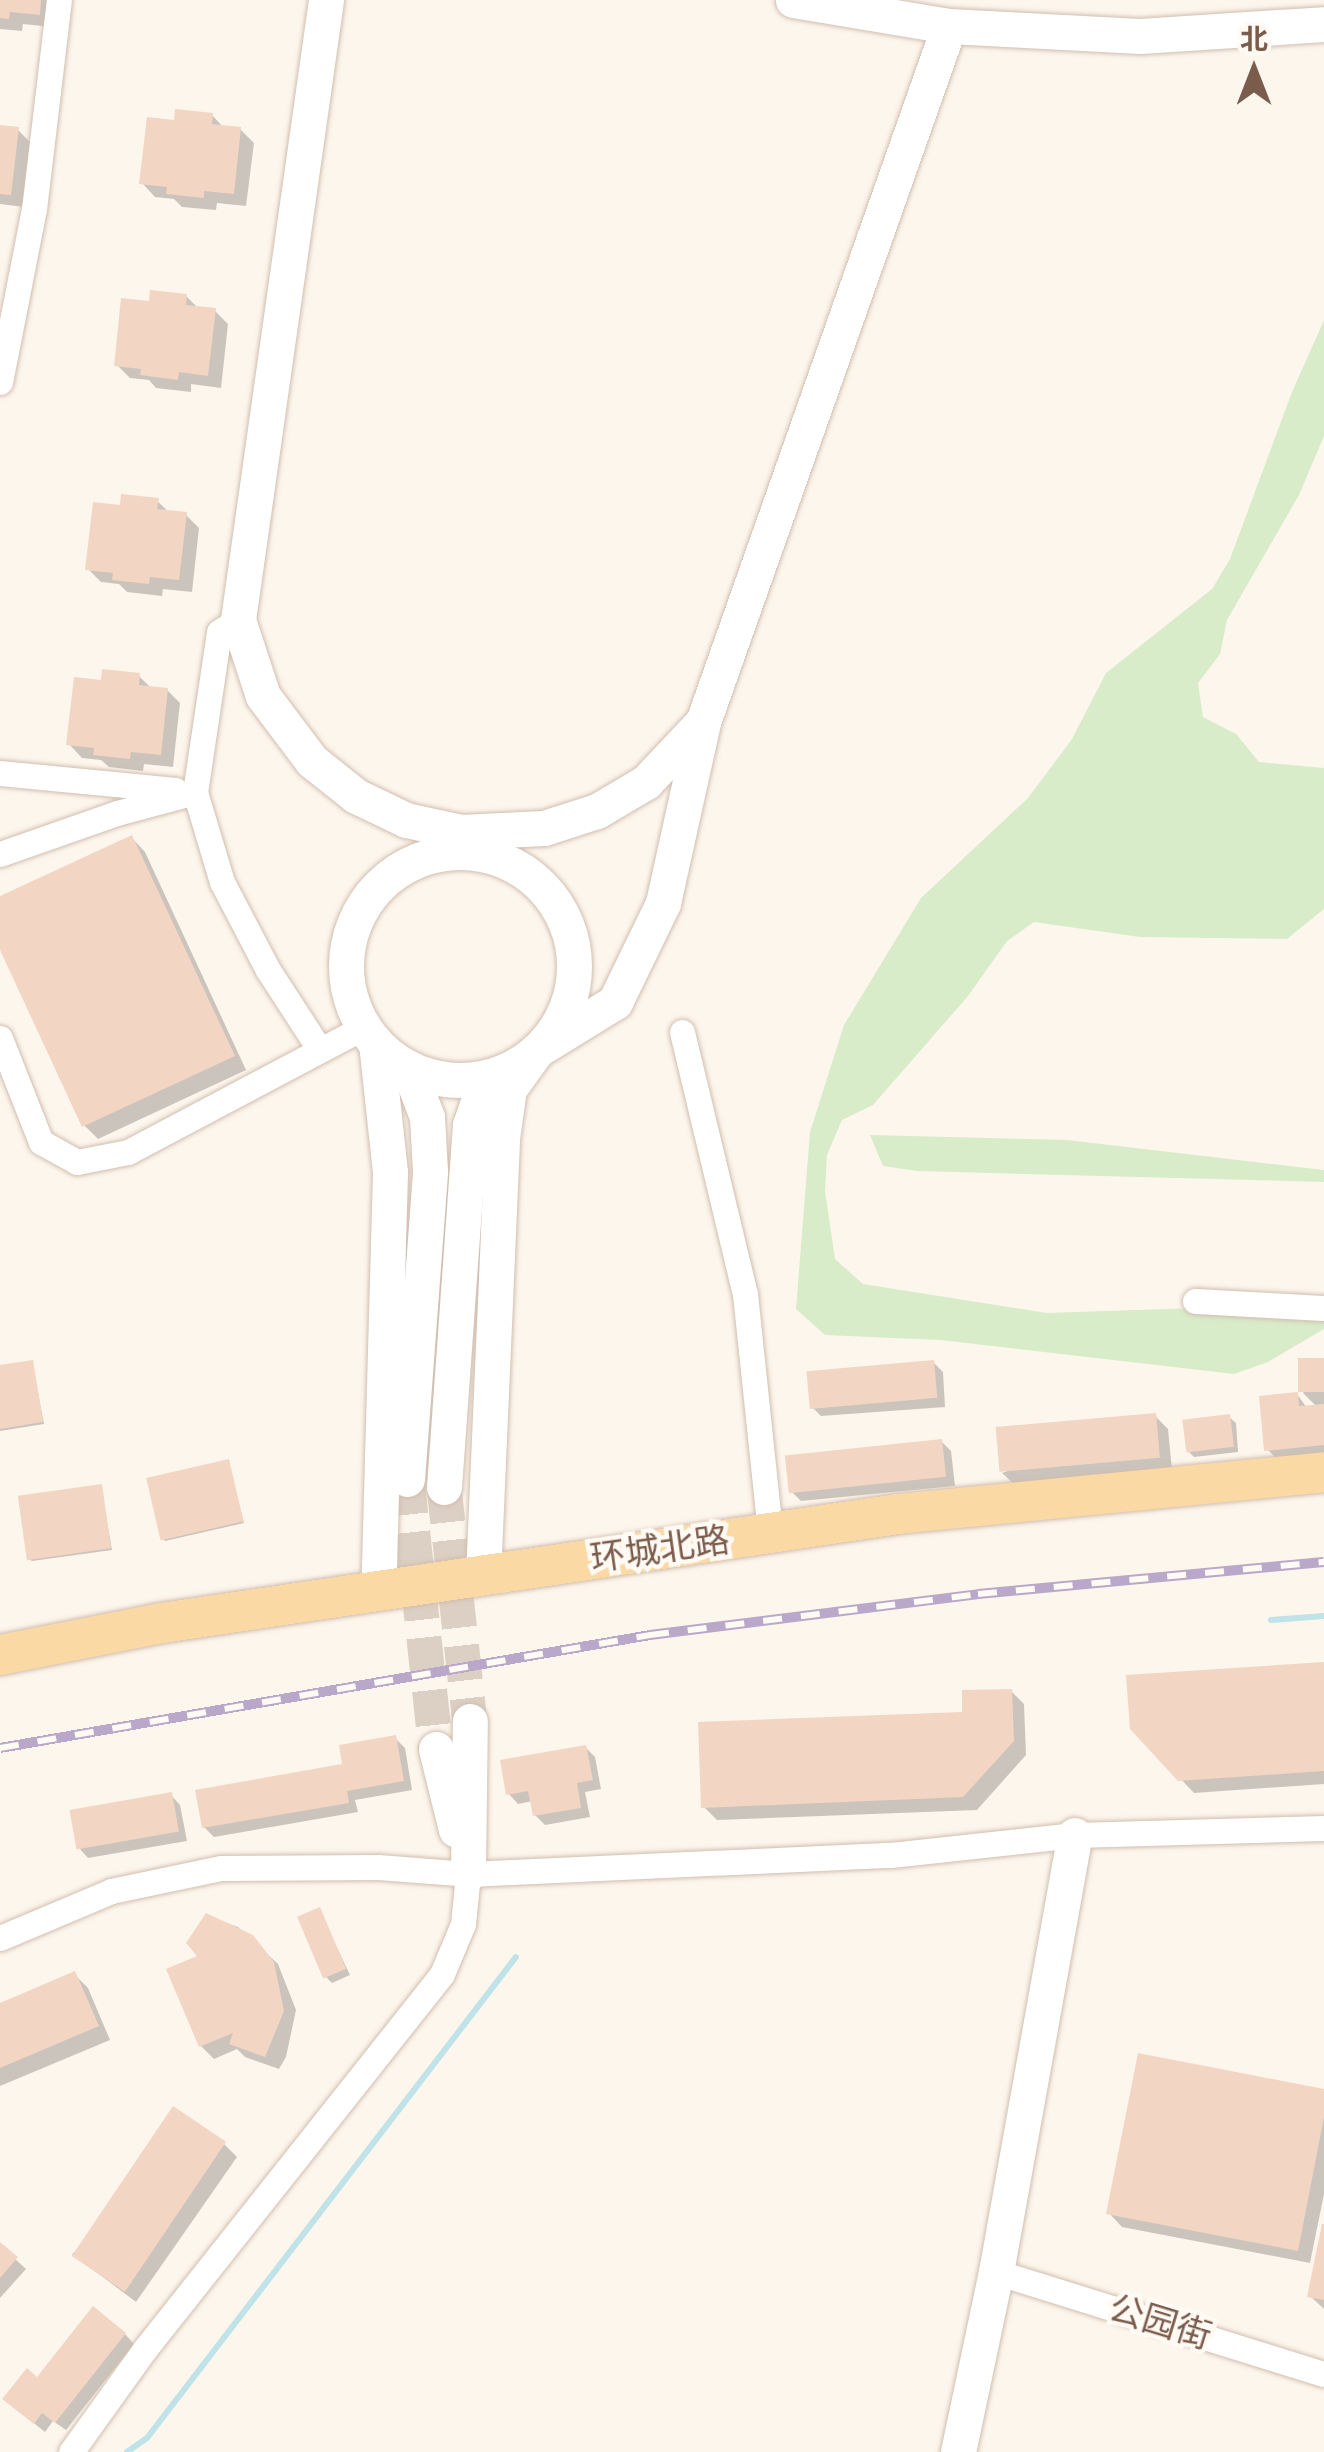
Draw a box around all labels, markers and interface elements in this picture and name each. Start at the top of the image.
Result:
north arrow [1204,20,1304,120]
text: 北 [1240,23,1268,57]
street label: 环城北路 [588,1519,732,1581]
street label: 公园街 [1104,2288,1216,2358]

